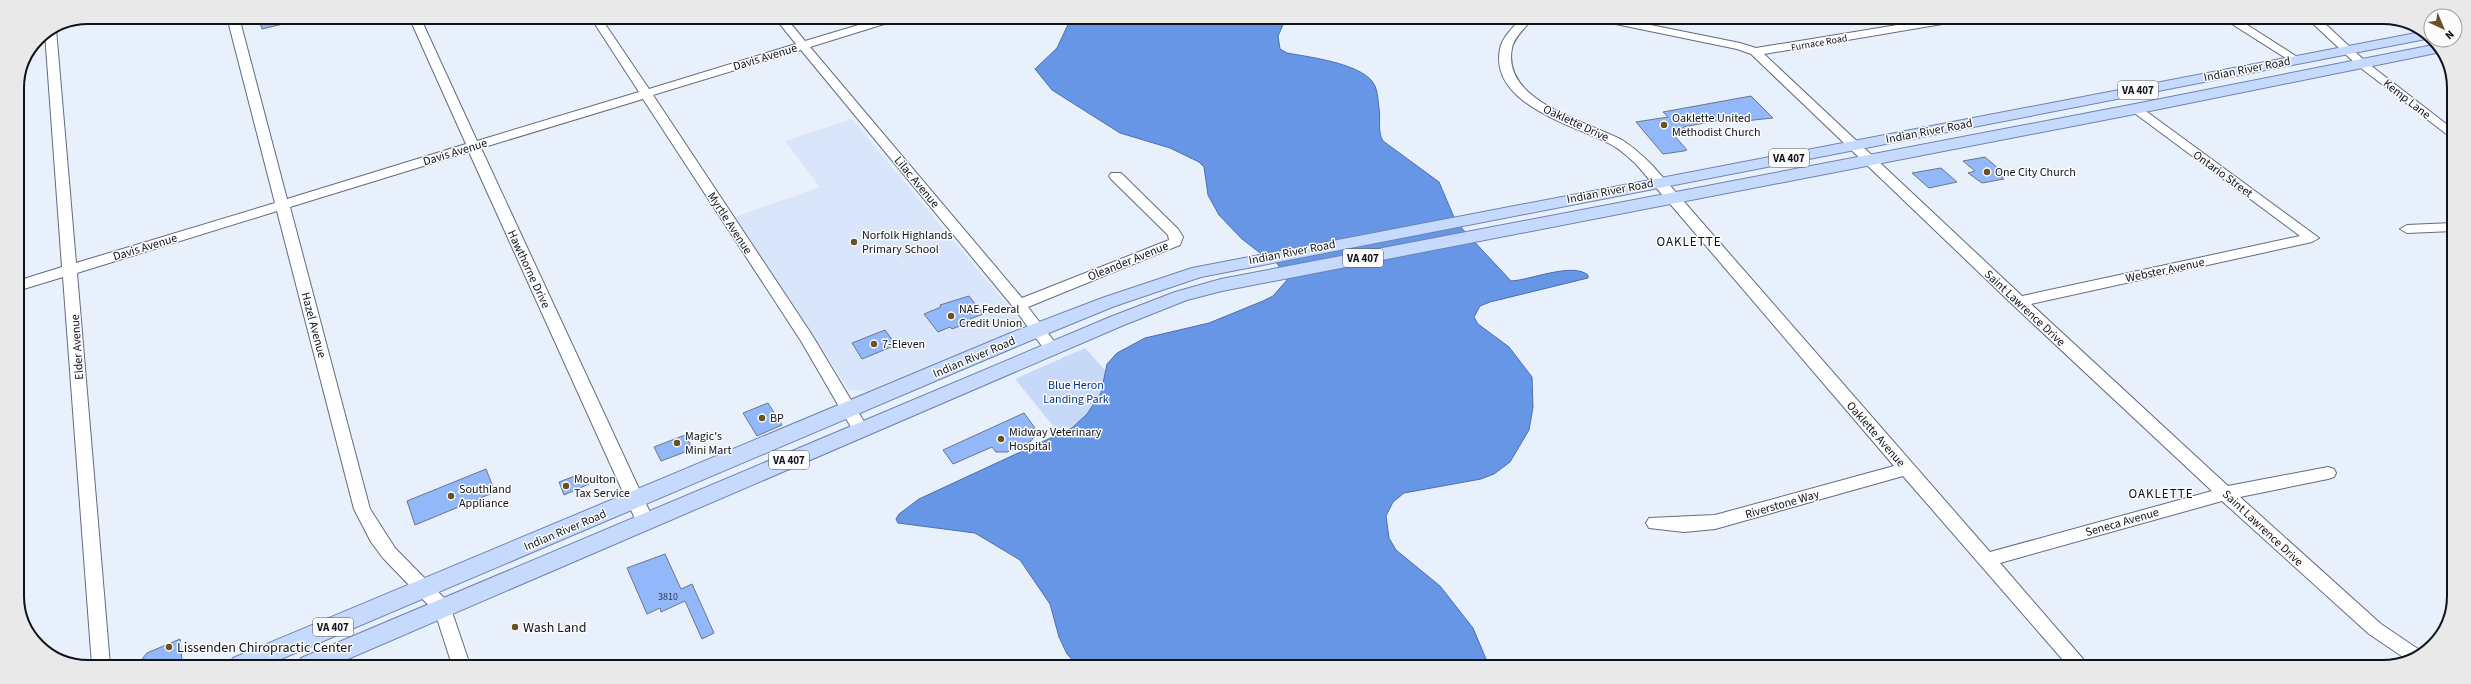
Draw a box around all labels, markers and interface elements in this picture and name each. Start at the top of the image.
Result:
north arrow [2423,8,2463,48]
text: N [2442,27,2457,43]
street label: Furnace Road [1790,31,1848,55]
street label: Davis Avenue [731,40,799,75]
street label: Indian River Road [2202,53,2292,86]
street label: Kemp Lane [2379,75,2434,123]
road number: VA 407 [2118,81,2158,99]
street label: Oaklette Drive [1540,101,1612,146]
place label: Oaklette United Methodist Church [1672,110,1760,141]
street label: Indian River Road [1884,115,1974,148]
marker: Oaklette United Methodist Church [1659,120,1669,130]
street label: Davis Avenue [421,135,489,170]
street label: Ontario Street [2189,147,2256,202]
road number: VA 407 [1769,149,1809,167]
street label: Lilac Avenue [890,153,943,212]
place label: One City Church [1995,164,2076,181]
marker: One City Church [1982,167,1992,177]
street label: Indian River Road [1565,175,1655,208]
street label: Myrtle Avenue [703,189,756,258]
street label: Hawthorne Drive [503,227,554,311]
place label: Norfolk Highlands Primary School [862,227,952,258]
street label: Davis Avenue [111,230,179,265]
district label: OAKLETTE [1656,233,1722,251]
street label: Indian River Road [1247,236,1337,269]
marker: Norfolk Highlands Primary School [849,237,859,247]
street label: Oleander Avenue [1085,238,1171,285]
road number: VA 407 [1343,249,1383,267]
street label: Webster Avenue [2124,254,2206,287]
street label: Saint Lawrence Drive [1980,266,2069,350]
street label: Hazel Avenue [297,290,330,360]
place label: NAE Federal Credit Union [959,301,1022,332]
marker: NAE Federal Credit Union [946,311,956,321]
street label: Elder Avenue [67,314,88,380]
street label: Indian River Road [930,332,1018,382]
place label: 7-Eleven [882,336,925,353]
marker: 7-Eleven [869,339,879,349]
park label: Blue Heron Landing Park [1043,377,1109,408]
street label: Oaklette Avenue [1842,398,1909,471]
place label: BP [770,410,784,427]
marker: BP [757,413,767,423]
place label: Midway Veterinary Hospital [1009,424,1102,455]
place label: Magic's Mini Mart [685,428,732,459]
marker: Midway Veterinary Hospital [996,434,1006,444]
marker: Magic's Mini Mart [672,438,682,448]
road number: VA 407 [769,451,809,469]
place label: Moulton Tax Service [574,471,630,502]
place label: Southland Appliance [459,481,511,512]
marker: Moulton Tax Service [561,481,571,491]
district label: OAKLETTE [2128,485,2194,503]
street label: Riverstone Way [1743,486,1822,523]
street label: Saint Lawrence Drive [2218,486,2307,570]
marker: Southland Appliance [446,491,456,501]
street label: Seneca Avenue [2083,504,2161,541]
street label: Indian River Road [521,505,609,555]
house number: 3810 [658,590,678,604]
road number: VA 407 [313,618,353,636]
place label: Wash Land [523,618,586,638]
marker: Wash Land [510,622,520,632]
place label: Lissenden Chiropractic Center [177,638,352,658]
marker: Lissenden Chiropractic Center [164,642,174,652]

